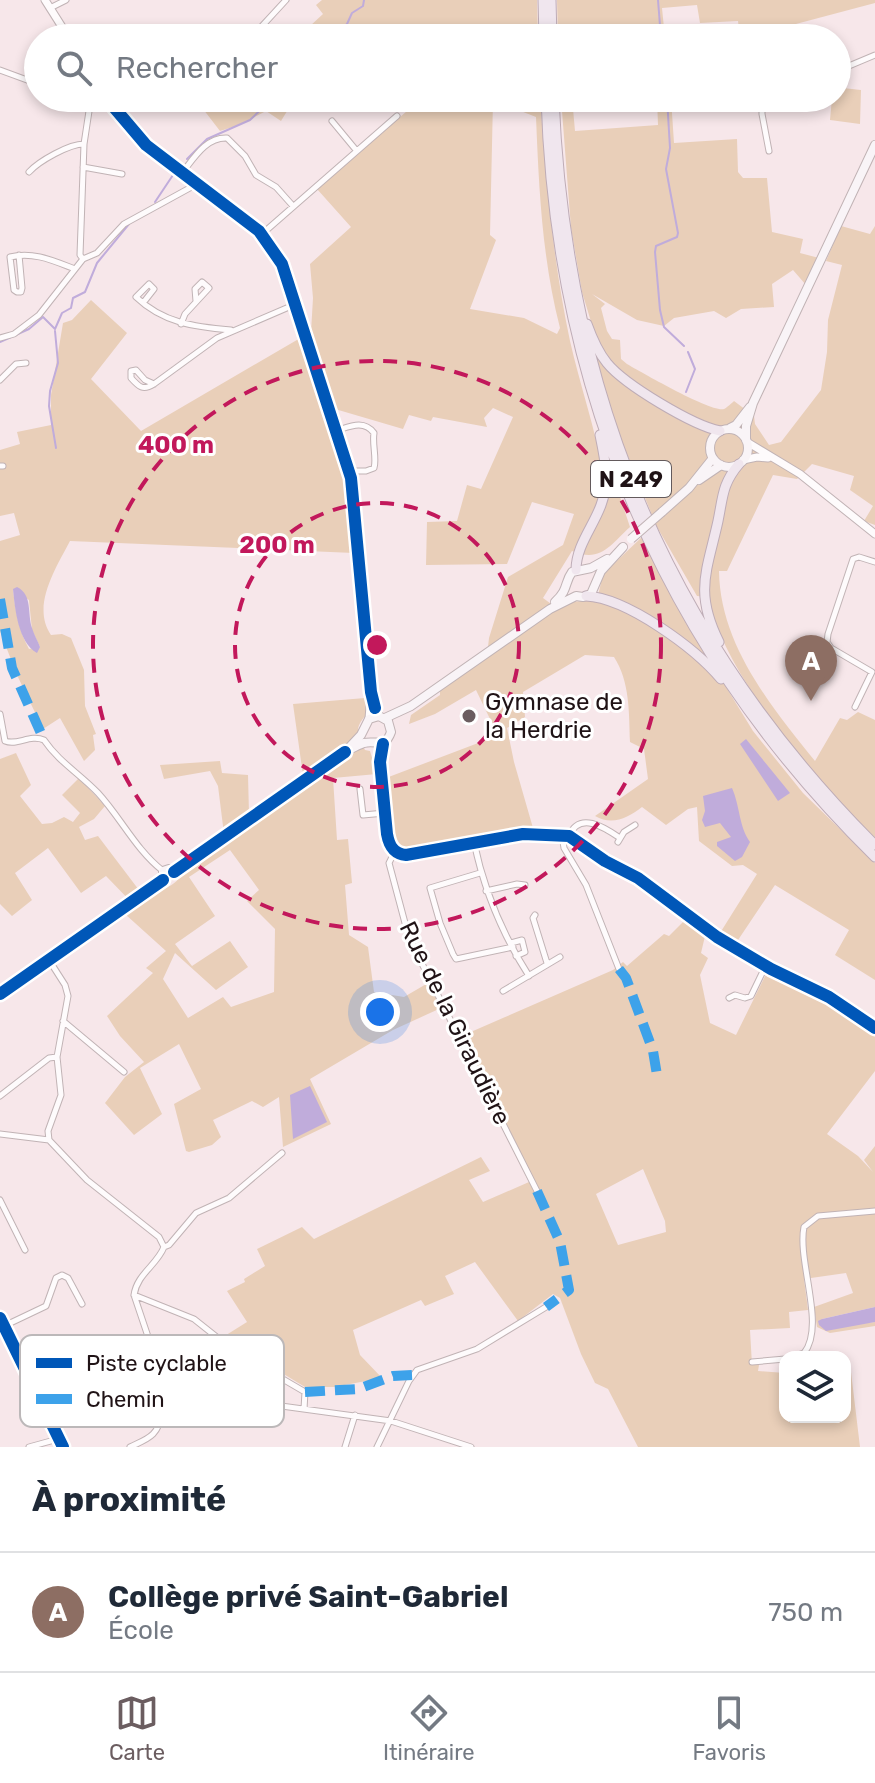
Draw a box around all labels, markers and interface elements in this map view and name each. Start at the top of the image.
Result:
search box [24,24,851,112]
icon: search [52,46,96,90]
text: Rechercher [116,50,278,86]
text: 400 m [138,431,214,459]
road number: N 249 [591,461,671,497]
text: 200 m [239,531,315,559]
centre of rings [363,631,391,659]
pin: A [785,635,837,701]
place label: Gymnase de la Herdrie [485,688,623,744]
marker: Gymnase de la Herdrie [460,707,478,725]
street label: Rue de la Giraudière [394,917,516,1129]
your location [360,992,400,1032]
legend [20,1335,284,1427]
text: Piste cyclable [86,1350,227,1377]
map controls [779,1351,851,1423]
button: layers [779,1351,851,1423]
text: Chemin [86,1386,165,1413]
text: À proximité [32,1479,226,1520]
text: Collège privé Saint-Gabriel [108,1579,509,1615]
text: A [49,1597,67,1628]
text: 750 m [768,1597,843,1628]
text: École [108,1615,174,1646]
tab: Carte [109,1691,165,1766]
tab: Itinéraire [383,1691,475,1766]
tab: Favoris [693,1691,766,1766]

